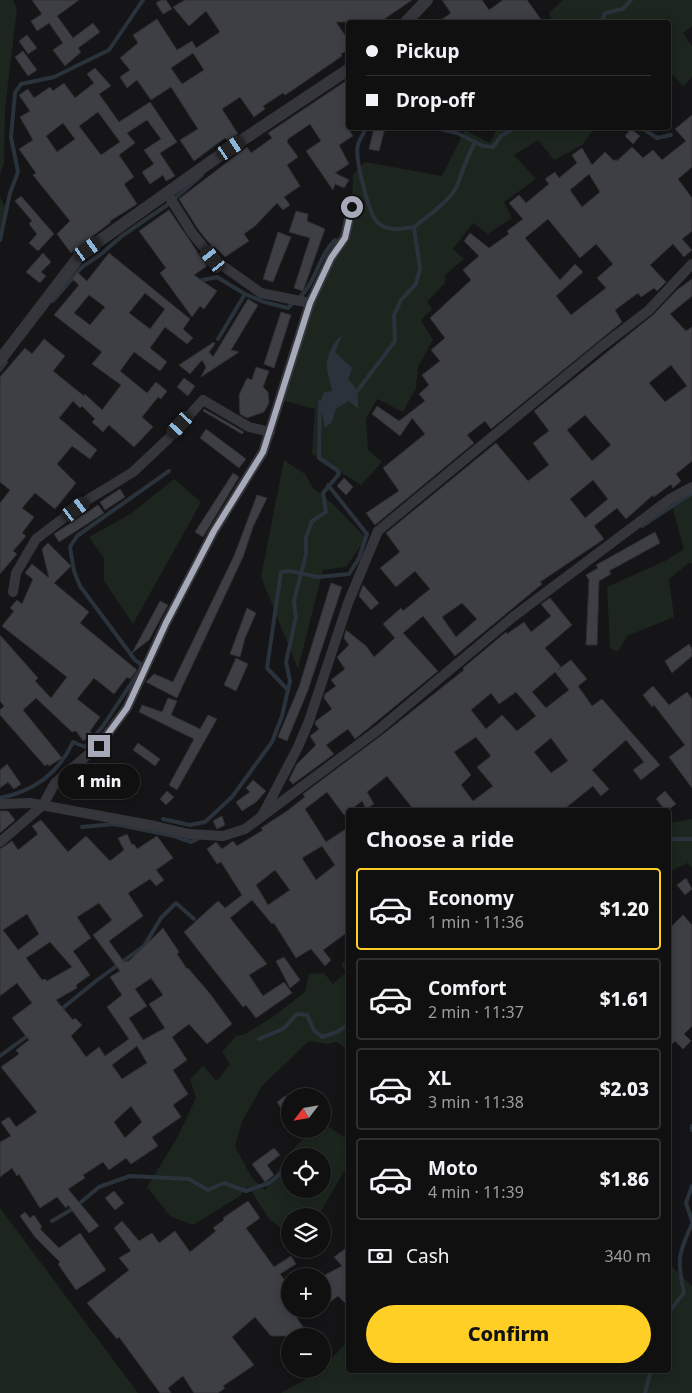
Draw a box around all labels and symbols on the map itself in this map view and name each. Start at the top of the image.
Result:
car [214,133,247,163]
route start [341,196,363,218]
car [71,234,104,264]
car [197,243,228,275]
car [164,409,195,441]
car [59,494,92,524]
route end [88,735,110,757]
callout: 1 min [58,764,140,798]
north arrow [281,1088,331,1138]

